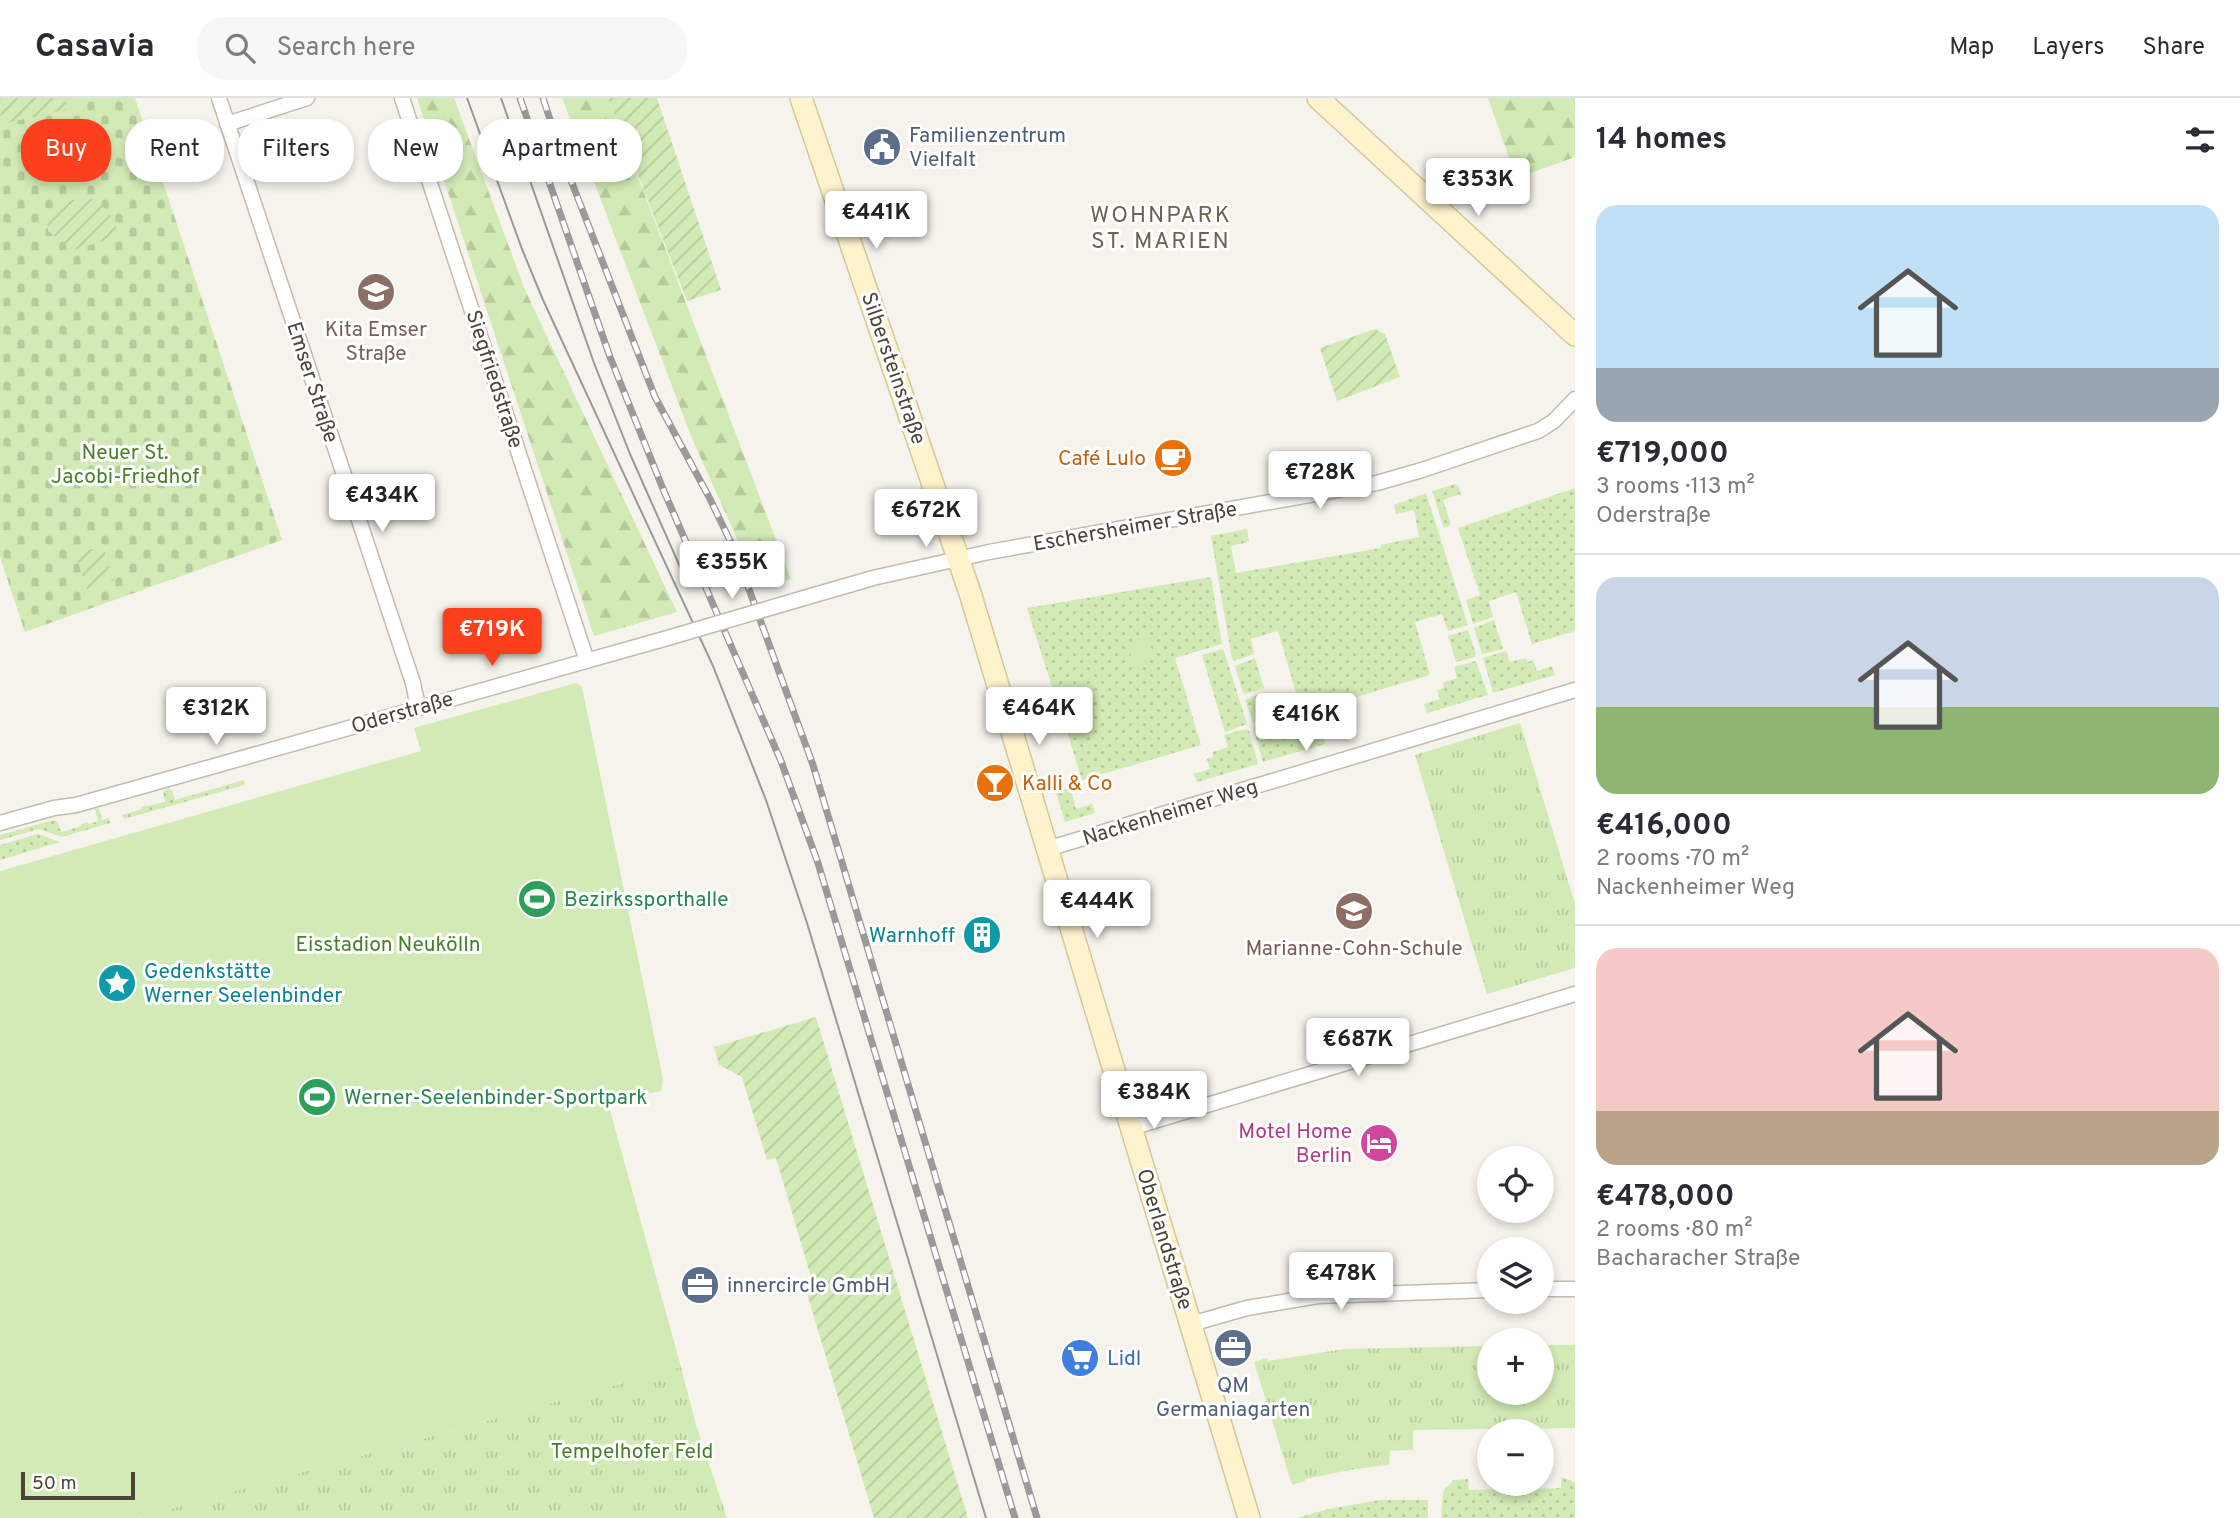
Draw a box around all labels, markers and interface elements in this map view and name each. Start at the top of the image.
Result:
search box [197,17,687,80]
text: Casavia [35,27,155,69]
icon: search [221,29,259,67]
text: Search here [277,32,416,65]
text: Map [1949,33,1994,63]
text: Layers [2032,33,2104,63]
text: Share [2142,33,2205,63]
chip: Buy [21,119,111,182]
chip: Rent [125,119,224,182]
chip: Filters [238,119,354,182]
chip: New [368,119,463,182]
chip: Apartment [477,119,642,182]
icon: filters [2181,121,2219,159]
text: 14 homes [1596,122,1727,159]
place label: Familienzentrum Vielfalt [909,123,1066,174]
public building icon: Familienzentrum Vielfalt [861,126,903,168]
pin: €353K [1429,158,1527,218]
text: €353K [1442,166,1514,195]
pin: €441K [827,192,925,251]
text: €441K [841,199,911,228]
district label: WOHNPARK ST. MARIEN [1090,202,1232,257]
icon: home [1845,250,1971,376]
school or university icon: Kita Emser Straße [355,271,397,313]
street label: Silbersteinstraße [854,289,931,448]
street label: Siegfriedstraße [459,307,529,452]
place label: Kita Emser Straße [325,317,427,368]
street label: Emser Straße [279,319,344,446]
text: €719,000 [1596,436,1729,473]
cafe icon: Café Lulo [1152,437,1194,479]
park label: Neuer St. Jacobi-Friedhof [51,440,199,491]
place label: Café Lulo [1058,446,1146,473]
pin: €728K [1271,452,1369,511]
text: €728K [1284,459,1356,488]
text: 3 rooms · 113 m² [1596,473,1755,502]
pin: €434K [333,474,431,534]
text: €434K [345,482,419,511]
pin: €672K [877,490,975,549]
street label: Eschersheimer Straße [1031,496,1239,559]
text: €672K [890,497,962,526]
text: Oderstraße [1596,502,1711,531]
pin: €355K [683,542,781,601]
text: €355K [696,549,768,578]
pin: €719K [443,608,541,668]
text: €719K [459,616,525,645]
icon: home [1845,622,1971,748]
street label: Oderstraße [348,686,457,741]
pin: €312K [167,688,265,747]
pin: €464K [990,688,1088,747]
pin: €416K [1257,694,1355,753]
text: €312K [182,695,250,724]
text: €464K [1002,695,1076,724]
text: €416K [1272,701,1341,730]
bar icon: Kalli & Co [974,762,1016,804]
place label: Kalli & Co [1022,771,1112,798]
street label: Nackenheimer Weg [1080,774,1261,853]
text: €416,000 [1596,808,1732,845]
text: 2 rooms · 70 m² [1596,845,1749,874]
text: Nackenheimer Weg [1596,874,1795,903]
sports icon: Bezirkssporthalle [516,878,558,920]
pin: €444K [1048,880,1146,940]
place label: Bezirkssporthalle [564,887,729,914]
text: €444K [1059,888,1135,917]
school or university icon: Marianne-Cohn-Schule [1333,890,1375,932]
building icon: Warnhoff [961,914,1003,956]
place label: Warnhoff [869,923,955,950]
park label: Eisstadion Neukölln [296,932,481,959]
place label: Marianne-Cohn-Schule [1246,936,1463,963]
place label: Gedenkstätte Werner Seelenbinder [144,959,342,1010]
place icon: Gedenkstätte Werner Seelenbinder [96,962,138,1004]
icon: home [1845,993,1971,1119]
pin: €687K [1309,1018,1407,1078]
text: €687K [1322,1026,1394,1055]
pin: €384K [1105,1072,1203,1131]
sports icon: Werner-Seelenbinder-Sportpark [296,1076,338,1118]
text: €384K [1117,1079,1191,1108]
place label: Werner-Seelenbinder-Sportpark [344,1085,647,1112]
place label: Motel Home Berlin [1238,1119,1352,1170]
hotel icon: Motel Home Berlin [1358,1122,1400,1164]
map controls [1477,1146,1554,1496]
button: locate [1477,1146,1554,1223]
street label: Oberlandstraße [1129,1166,1198,1313]
text: €478,000 [1596,1179,1735,1216]
text: 2 rooms · 80 m² [1596,1216,1753,1245]
button: layers [1477,1237,1554,1314]
text: Bacharacher Straße [1596,1245,1800,1274]
pin: €478K [1292,1252,1390,1312]
text: €478K [1305,1260,1377,1289]
office icon: innercircle GmbH [679,1264,721,1306]
place label: innercircle GmbH [727,1273,890,1300]
office icon: QM Germaniagarten [1212,1327,1254,1369]
button: + [1477,1328,1554,1405]
supermarket icon: Lidl [1059,1337,1101,1379]
place label: Lidl [1107,1346,1141,1373]
place label: QM Germaniagarten [1156,1373,1310,1424]
button: − [1477,1419,1554,1496]
park label: Tempelhofer Feld [551,1439,713,1466]
scale bar [21,1469,135,1501]
text: 50 m [32,1472,77,1496]

